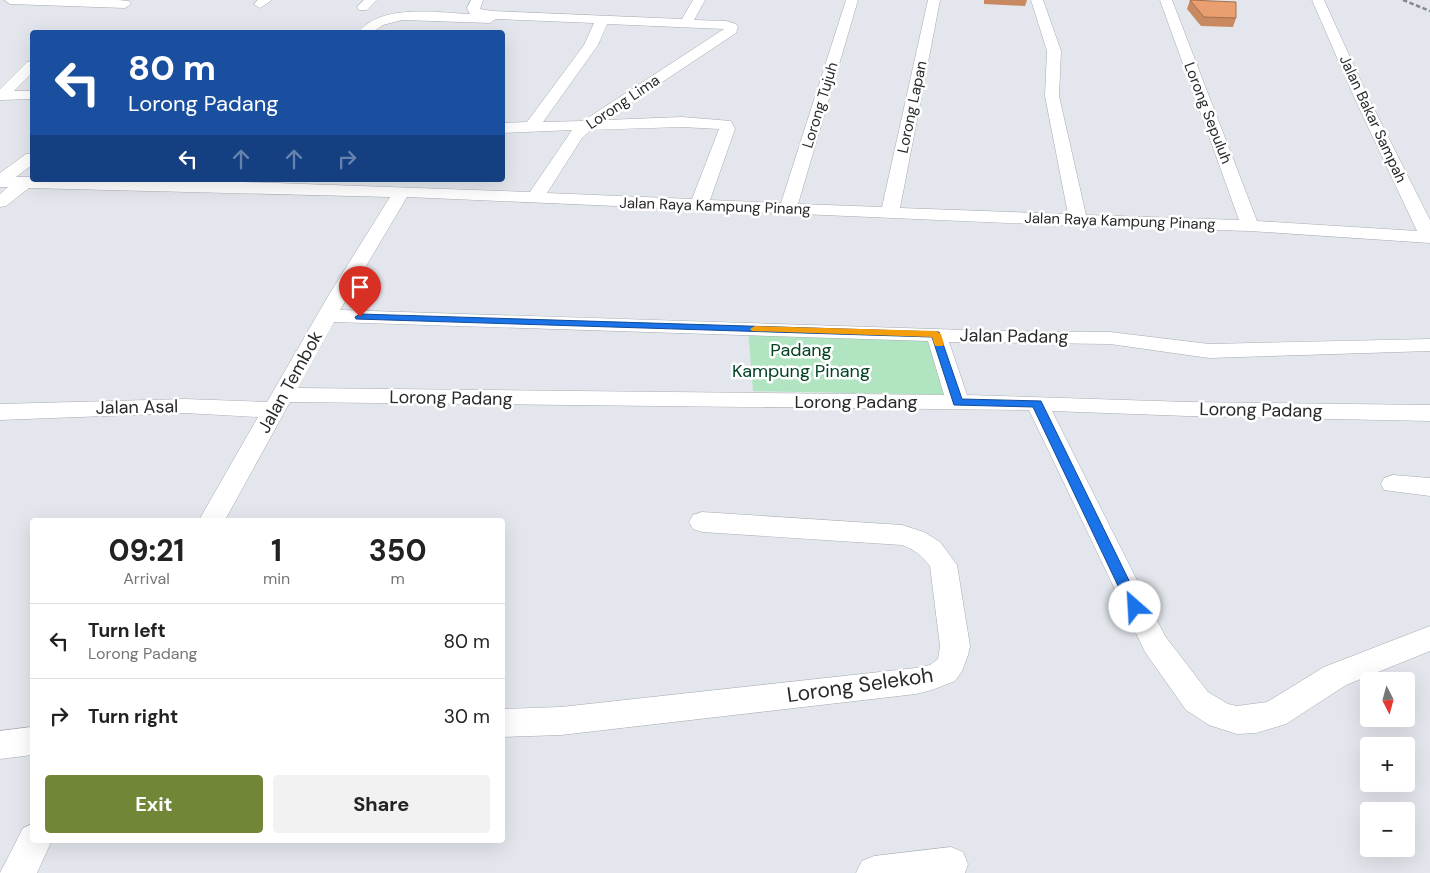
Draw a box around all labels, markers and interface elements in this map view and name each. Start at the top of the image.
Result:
text: 80 m [128,45,216,91]
icon: left [45,50,110,115]
street label: Jalan Bakar Sampah [1335,52,1411,186]
street label: Lorong Lapan [892,59,932,155]
street label: Lorong Sepuluh [1179,59,1237,167]
street label: Lorong Tujuh [797,60,843,150]
street label: Lorong Lima [582,70,664,134]
text: Lorong Padang [128,89,279,118]
icon: left [174,145,202,173]
icon: ahead [227,145,255,173]
icon: ahead [280,145,308,173]
icon: right [333,145,361,173]
street label: Jalan Raya Kampung Pinang [619,193,811,219]
street label: Jalan Raya Kampung Pinang [1024,208,1216,234]
pin [339,266,381,317]
icon: arrive [346,273,374,301]
street label: Jalan Padang [959,323,1069,349]
street label: Jalan Tembok [252,327,328,437]
park label: Padang Kampung Pinang [732,338,870,383]
street label: Lorong Padang [389,385,513,411]
street label: Lorong Padang [794,390,918,414]
street label: Jalan Asal [96,394,178,420]
street label: Lorong Padang [1199,397,1323,423]
text: 09:21 [108,531,184,570]
text: 1 [271,531,282,570]
text: 350 [369,531,427,570]
text: Arrival [123,568,170,589]
text: min [263,568,290,589]
text: m [390,568,405,589]
position arrow [1108,580,1160,632]
text: Turn left [88,618,166,643]
icon: left [45,627,73,655]
text: 80 m [443,629,490,654]
text: Lorong Padang [88,643,198,664]
street label: Lorong Selekoh [785,661,935,709]
north arrow [1360,672,1415,728]
map controls [1360,672,1415,857]
icon: right [45,702,73,730]
text: Turn right [88,704,178,729]
text: 30 m [444,704,490,729]
button: + [1360,737,1415,792]
button: Exit [45,775,263,833]
button: Share [273,775,490,833]
button: − [1360,802,1415,857]

